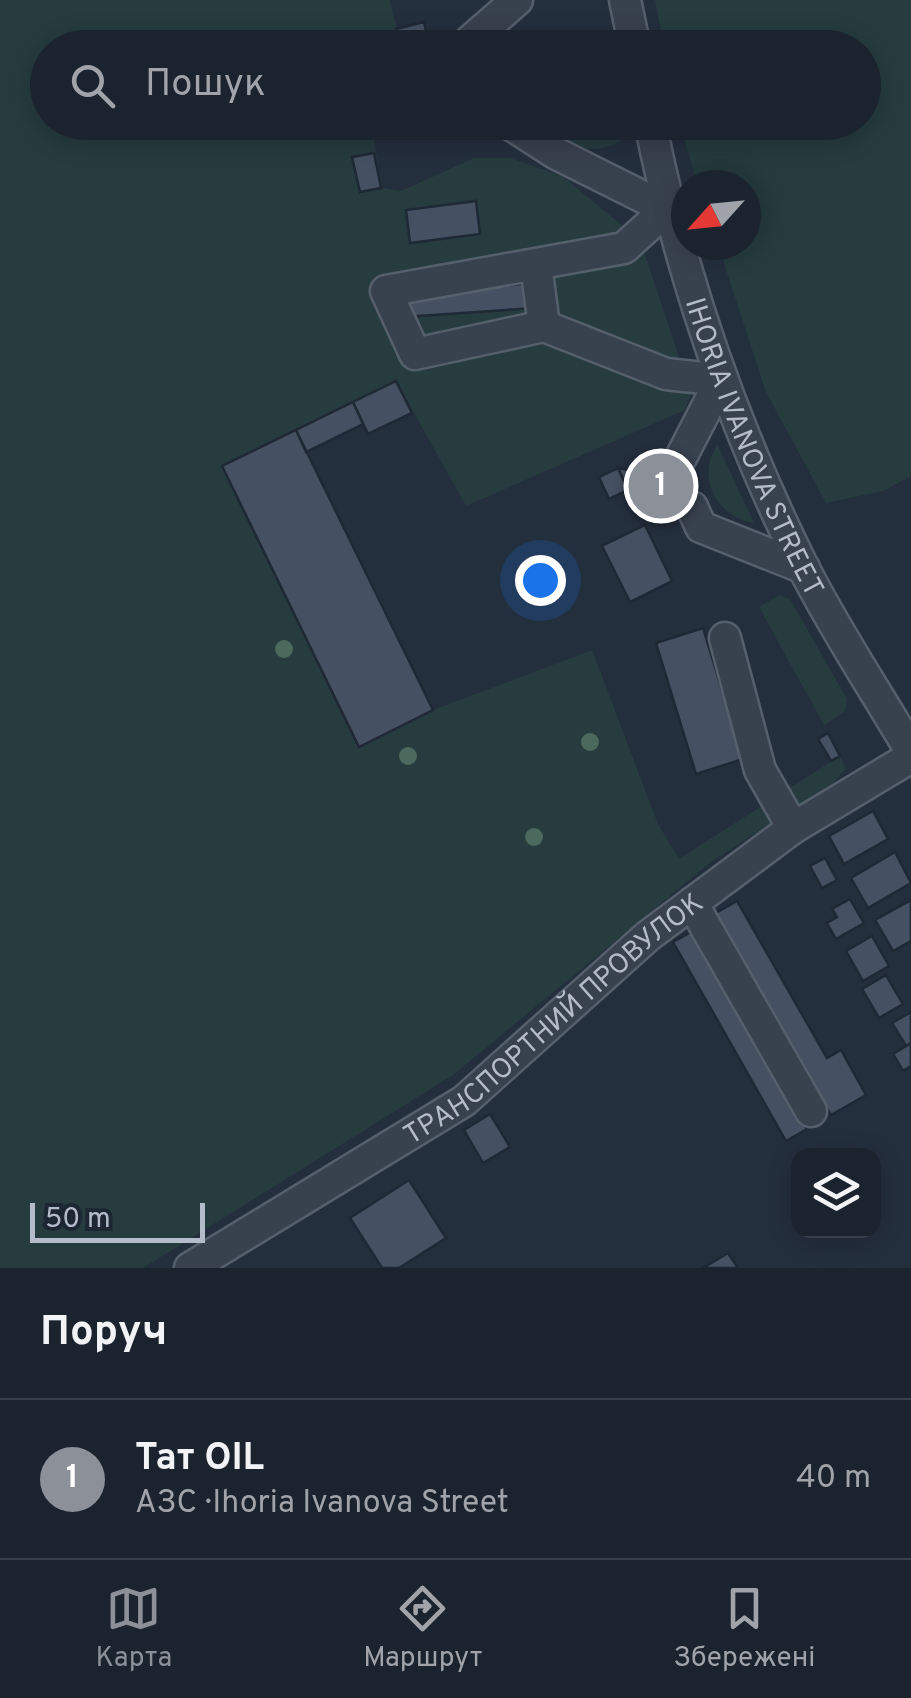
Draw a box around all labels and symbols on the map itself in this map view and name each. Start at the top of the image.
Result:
north arrow [671,170,761,260]
street label: IHORIA IVANOVA STREET [675,294,830,604]
pin: 1 [628,448,694,524]
your location [515,555,566,606]
street label: ТРАНСПОРТНИЙ ПРОВУЛОК [398,886,711,1154]
scale bar [30,1198,205,1242]

